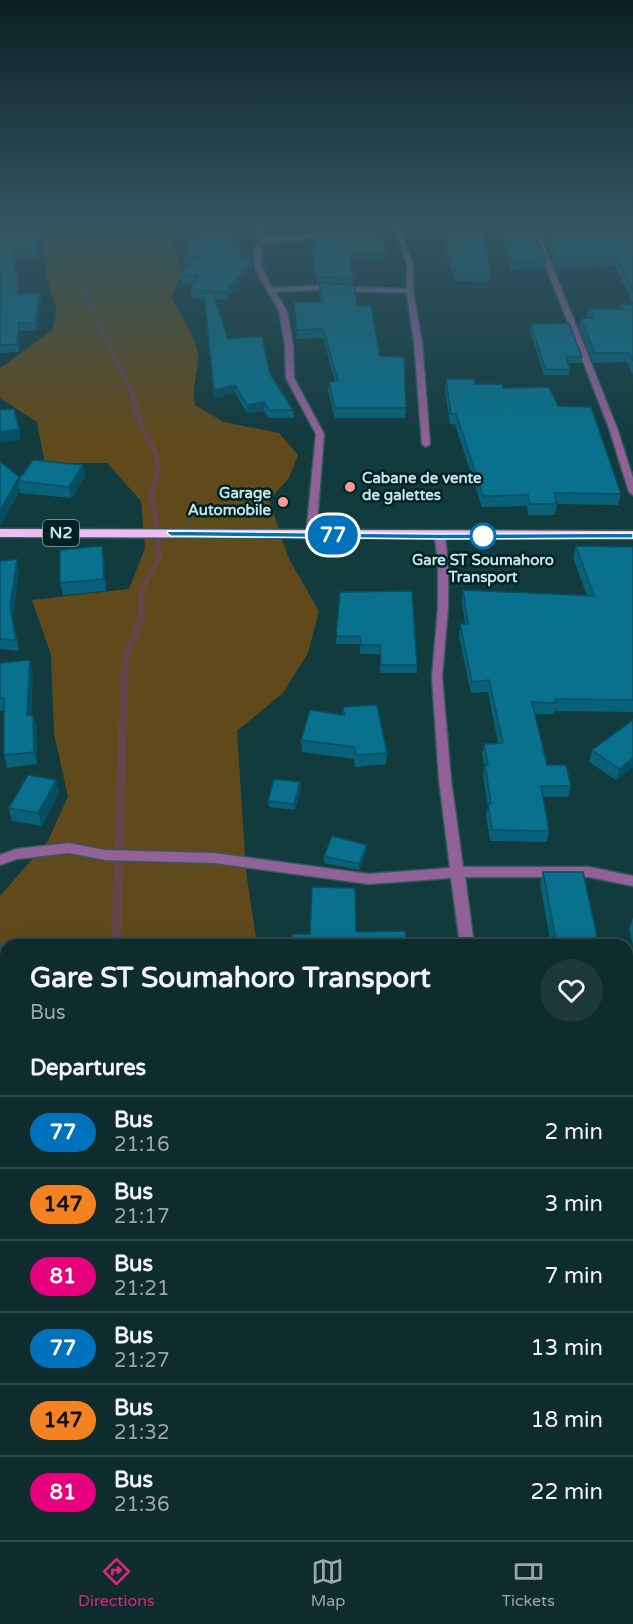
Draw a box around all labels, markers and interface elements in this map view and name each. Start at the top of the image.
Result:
place label: Cabane de vente de galettes [362,469,482,505]
marker: Cabane de vente de galettes [343,480,357,494]
place label: Garage Automobile [188,484,272,519]
marker: Garage Automobile [276,495,290,509]
line badge: 77 [306,516,360,554]
road number: N2 [43,520,79,546]
text: 77 [320,523,346,548]
marker: Gare ST Soumahoro Transport [470,523,496,549]
place label: Gare ST Soumahoro Transport [412,551,554,587]
button: heart [540,959,603,1022]
text: Gare ST Soumahoro Transport [30,961,431,995]
text: Bus [30,1001,66,1025]
text: Departures [30,1055,146,1081]
text: Bus [114,1107,153,1133]
text: 2 min [544,1119,603,1145]
text: 77 [50,1120,76,1145]
text: 21:16 [114,1133,169,1157]
text: Bus [114,1179,153,1205]
text: 3 min [544,1191,603,1217]
text: 147 [43,1192,83,1217]
text: 21:17 [114,1205,169,1229]
text: Bus [114,1251,153,1277]
text: 7 min [544,1263,603,1289]
text: 81 [50,1264,76,1289]
text: 21:21 [114,1277,169,1301]
text: Bus [114,1323,153,1349]
text: 13 min [531,1335,603,1361]
text: 77 [50,1336,76,1361]
text: 21:27 [114,1349,169,1373]
text: Bus [114,1395,153,1421]
text: 18 min [531,1407,603,1433]
text: 147 [43,1408,83,1433]
text: 21:32 [114,1421,169,1445]
text: Bus [114,1467,153,1493]
text: 22 min [531,1479,603,1505]
text: 81 [50,1480,76,1505]
text: 21:36 [114,1493,169,1517]
tab: Directions [78,1555,155,1611]
tab: Map [311,1555,345,1611]
tab: Tickets [501,1555,555,1611]

